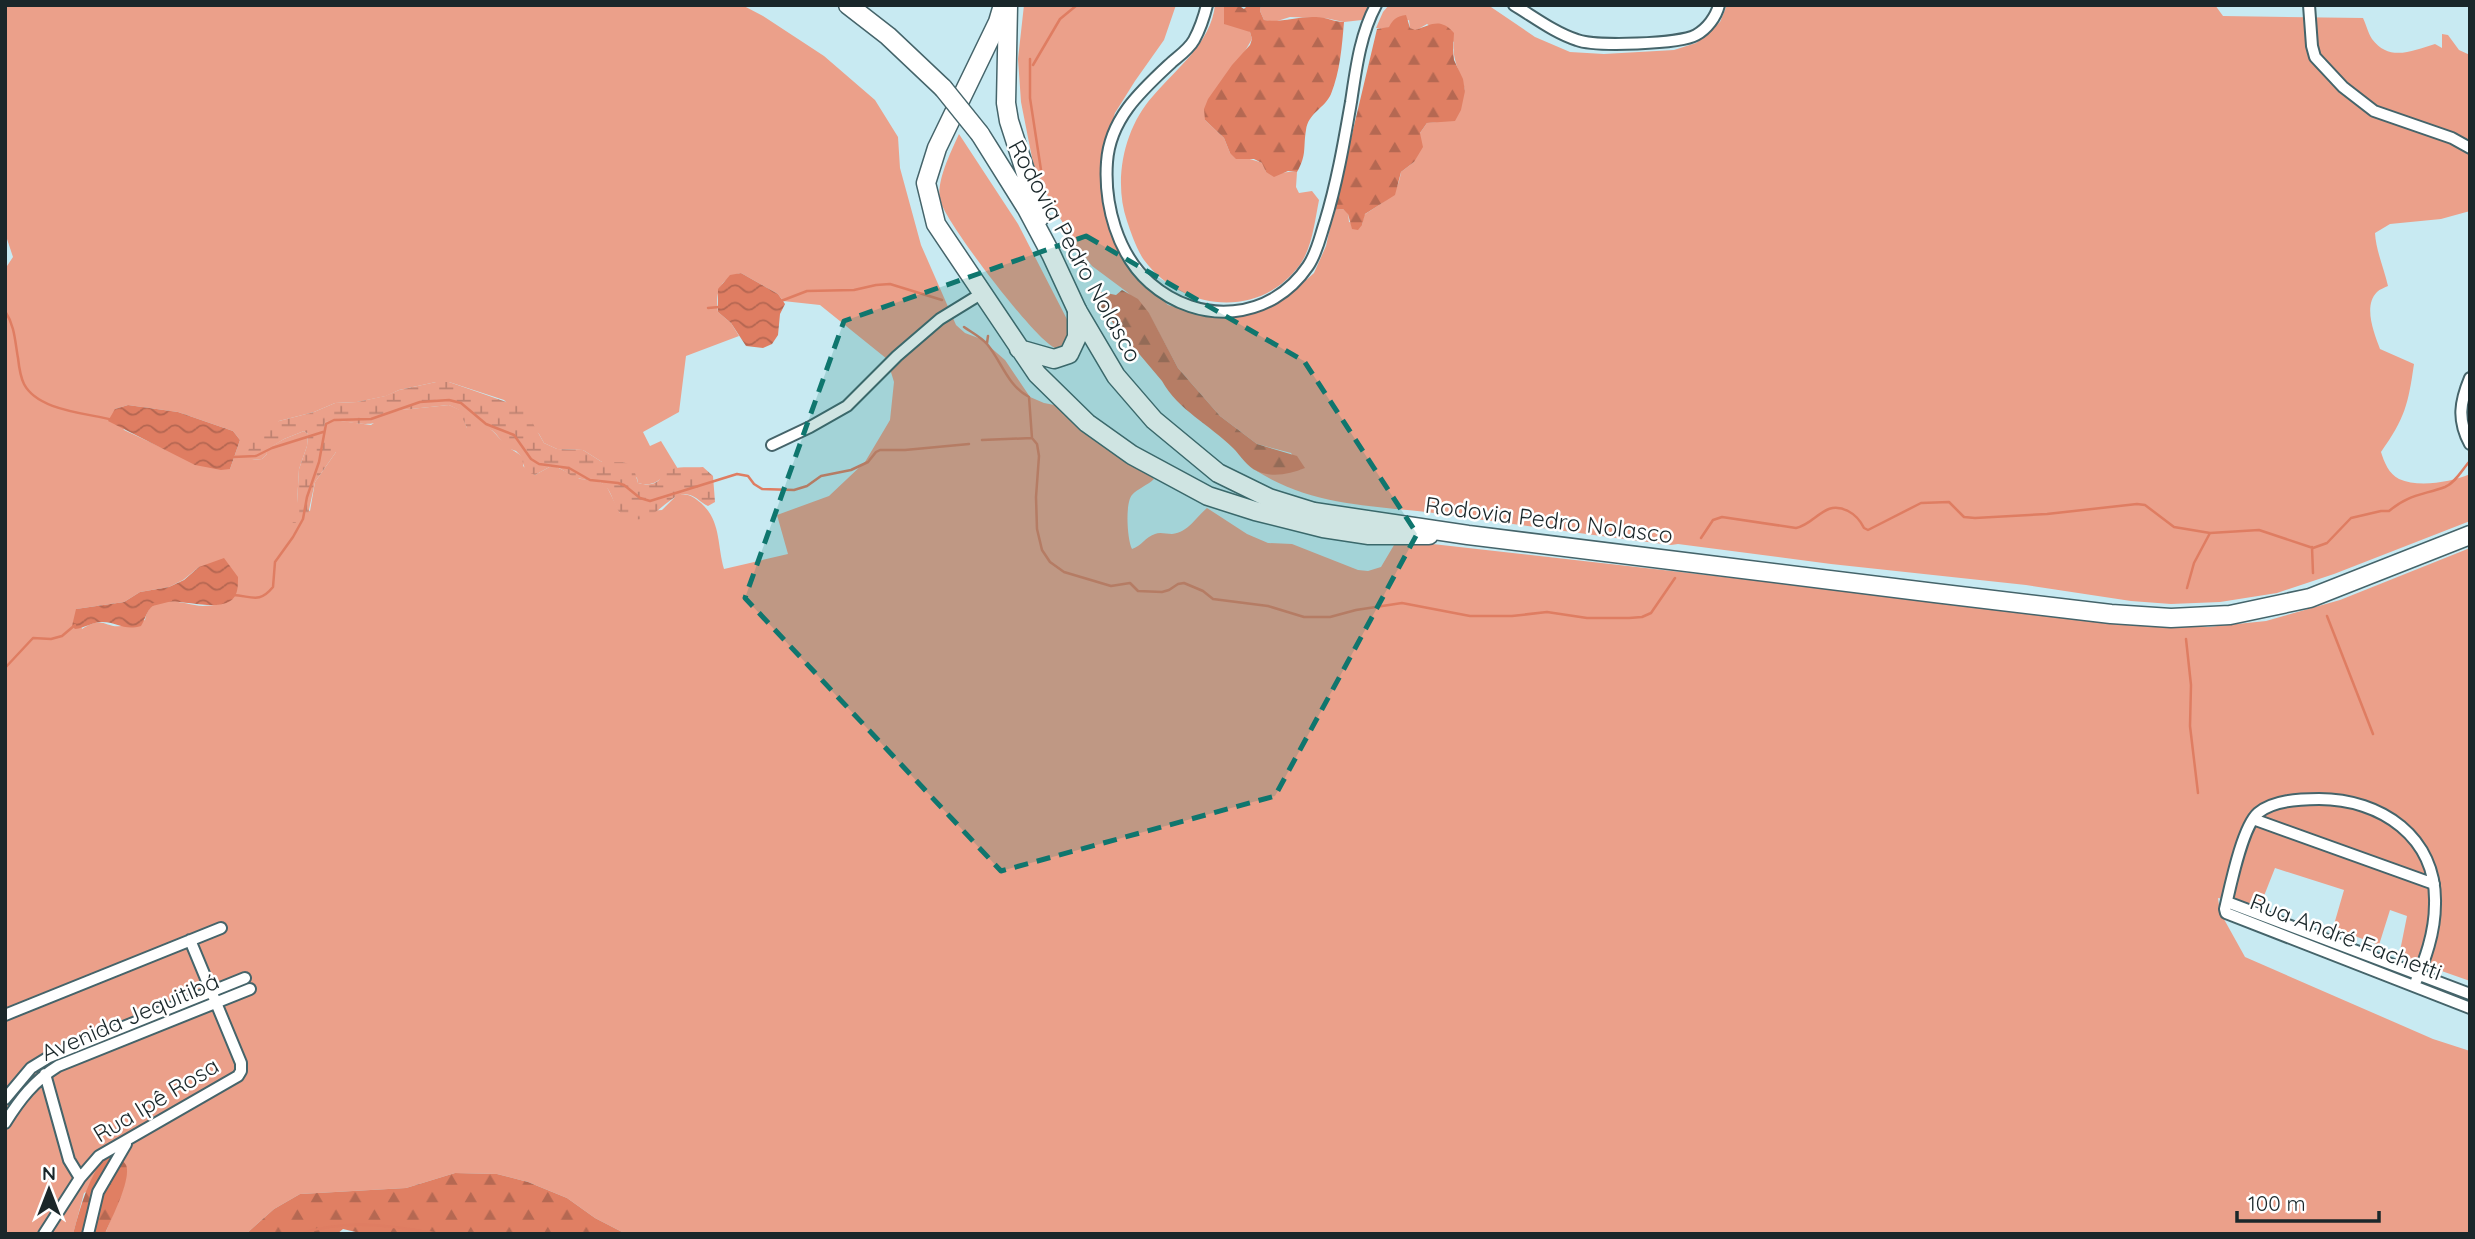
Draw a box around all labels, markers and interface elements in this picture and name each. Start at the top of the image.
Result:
street label: Rodovia Pedro Nolasco [1002,135,1149,367]
street label: Rodovia Pedro Nolasco [1423,490,1675,549]
street label: Rua André Fachetti [2246,887,2446,986]
street label: Avenida Jequitibá [37,966,223,1067]
street label: Rua Ipê Rosa [88,1051,224,1148]
north arrow [14,1155,84,1225]
text: N [42,1161,56,1185]
scale bar [2237,1180,2379,1224]
text: 100 m [2248,1190,2306,1216]

